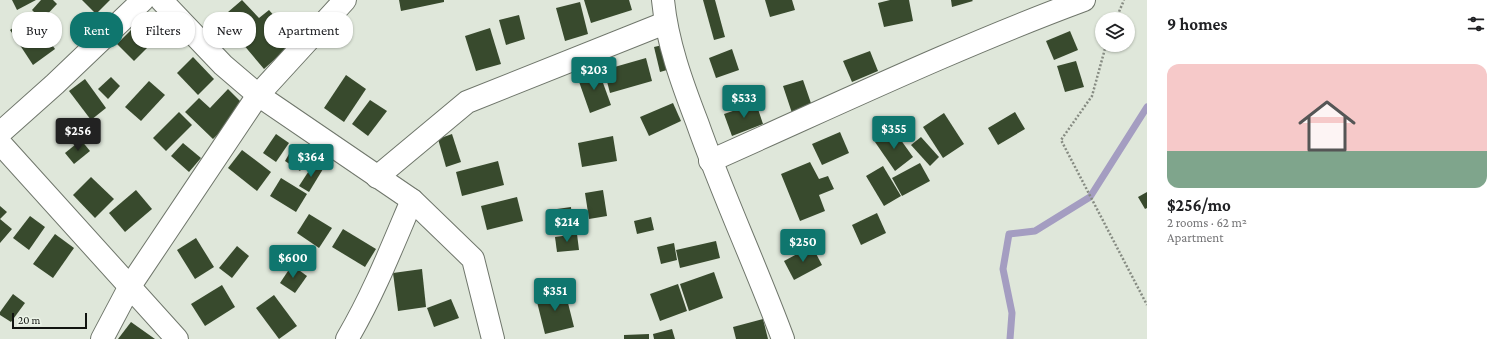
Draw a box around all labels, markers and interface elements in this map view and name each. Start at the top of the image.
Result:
chip: Buy [12,12,62,48]
chip: Rent [70,12,123,48]
chip: Filters [131,12,195,48]
chip: New [203,12,256,48]
chip: Apartment [264,12,353,48]
map controls [1095,12,1135,52]
button: layers [1095,12,1135,52]
icon: filters [1465,13,1487,35]
text: 9 homes [1167,15,1227,34]
pin: $203 [570,57,618,91]
text: $203 [580,62,608,77]
pin: $533 [720,85,768,119]
text: $533 [731,90,757,105]
icon: home [1291,90,1363,162]
pin: $355 [870,116,918,150]
pin: $256 [54,118,102,152]
text: $355 [881,121,907,136]
text: $256 [65,123,91,138]
pin: $364 [287,144,335,178]
text: $364 [298,149,324,164]
text: $256/mo [1167,196,1231,215]
pin: $214 [543,209,591,243]
text: $214 [555,214,580,229]
text: 2 rooms · 62 m² [1167,215,1247,230]
pin: $250 [779,229,827,263]
text: Apartment [1167,230,1224,245]
text: $250 [789,234,817,249]
pin: $600 [269,245,317,279]
text: $600 [278,250,308,265]
pin: $351 [531,278,579,312]
text: $351 [543,283,567,298]
scale bar [12,311,87,330]
text: 20 m [18,314,40,326]

